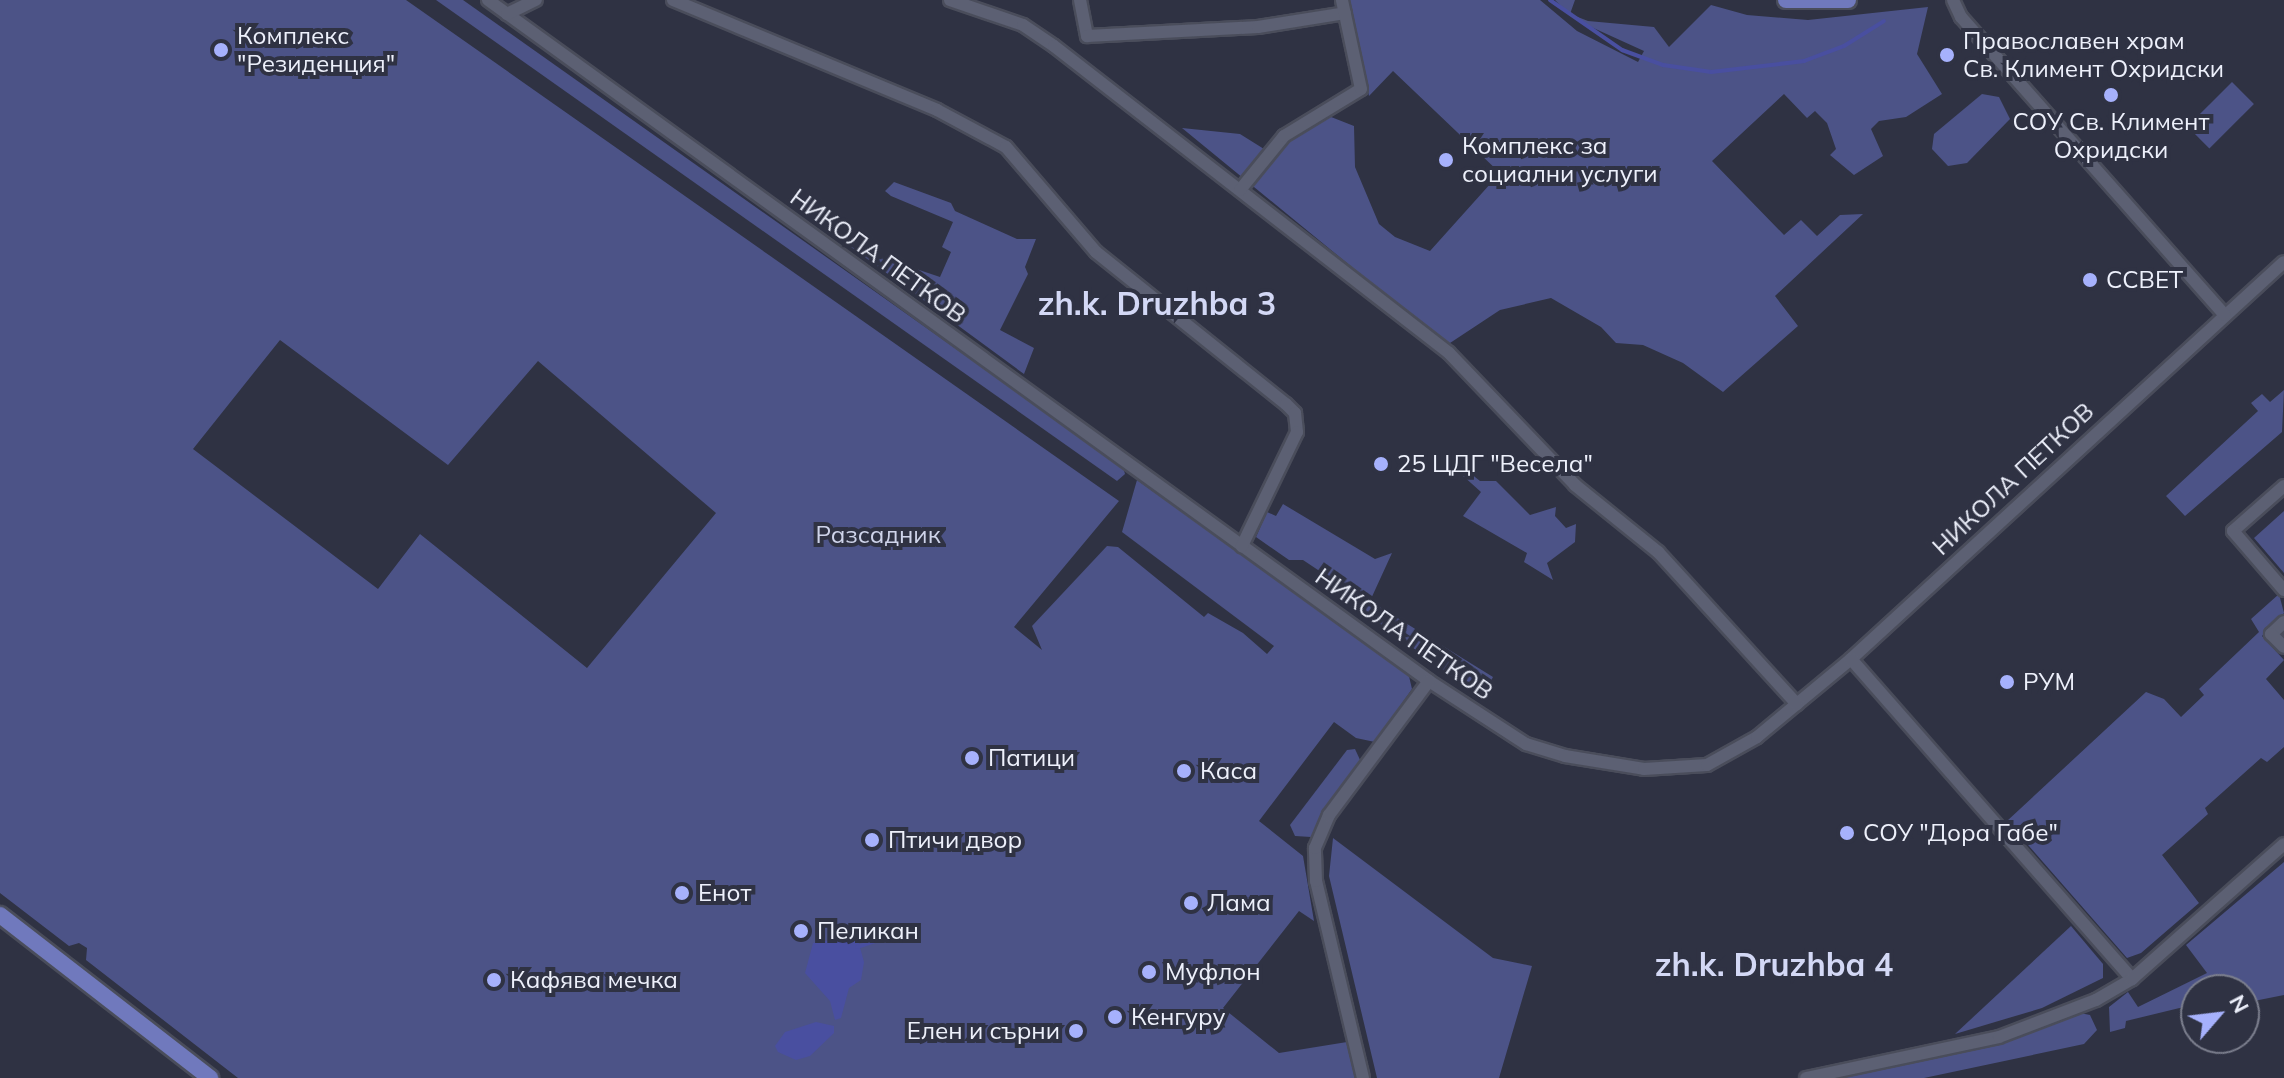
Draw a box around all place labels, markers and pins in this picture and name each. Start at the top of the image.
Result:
place label: Комплекс "Резиденция" [237,22,395,78]
place label: Православен храм Св. Климент Охридски [1963,27,2224,83]
marker: Комплекс "Резиденция" [212,41,230,59]
marker: Православен храм Св. Климент Охридски [1938,46,1956,64]
marker: СОУ Св. Климент Охридски [2102,86,2120,104]
place label: СОУ Св. Климент Охридски [2013,108,2209,164]
place label: Комплекс за социални услуги [1462,132,1658,188]
marker: Комплекс за социални услуги [1437,151,1455,169]
place label: ССВЕТ [2106,266,2183,294]
marker: ССВЕТ [2081,271,2099,289]
place label: 25 ЦДГ "Весела" [1397,450,1593,478]
marker: 25 ЦДГ "Весела" [1372,455,1390,473]
place label: РУМ [2023,668,2075,696]
marker: РУМ [1998,673,2016,691]
place label: Патици [988,744,1075,772]
marker: Патици [963,749,981,767]
place label: Каса [1200,757,1257,785]
marker: Каса [1175,762,1193,780]
place label: СОУ "Дора Габе" [1863,819,2058,847]
marker: СОУ "Дора Габе" [1838,824,1856,842]
place label: Птичи двор [888,826,1022,854]
marker: Птичи двор [863,831,881,849]
place label: Енот [698,879,751,907]
marker: Енот [673,884,691,902]
place label: Лама [1207,889,1271,917]
marker: Лама [1182,894,1200,912]
place label: Пеликан [817,917,919,945]
marker: Пеликан [792,922,810,940]
place label: Муфлон [1165,958,1261,986]
marker: Муфлон [1140,963,1158,981]
place label: Кафява мечка [510,966,678,994]
marker: Кафява мечка [485,971,503,989]
place label: Кенгуру [1131,1003,1225,1031]
marker: Кенгуру [1106,1008,1124,1026]
place label: Елен и сърни [907,1017,1060,1045]
marker: Елен и сърни [1067,1022,1085,1040]

